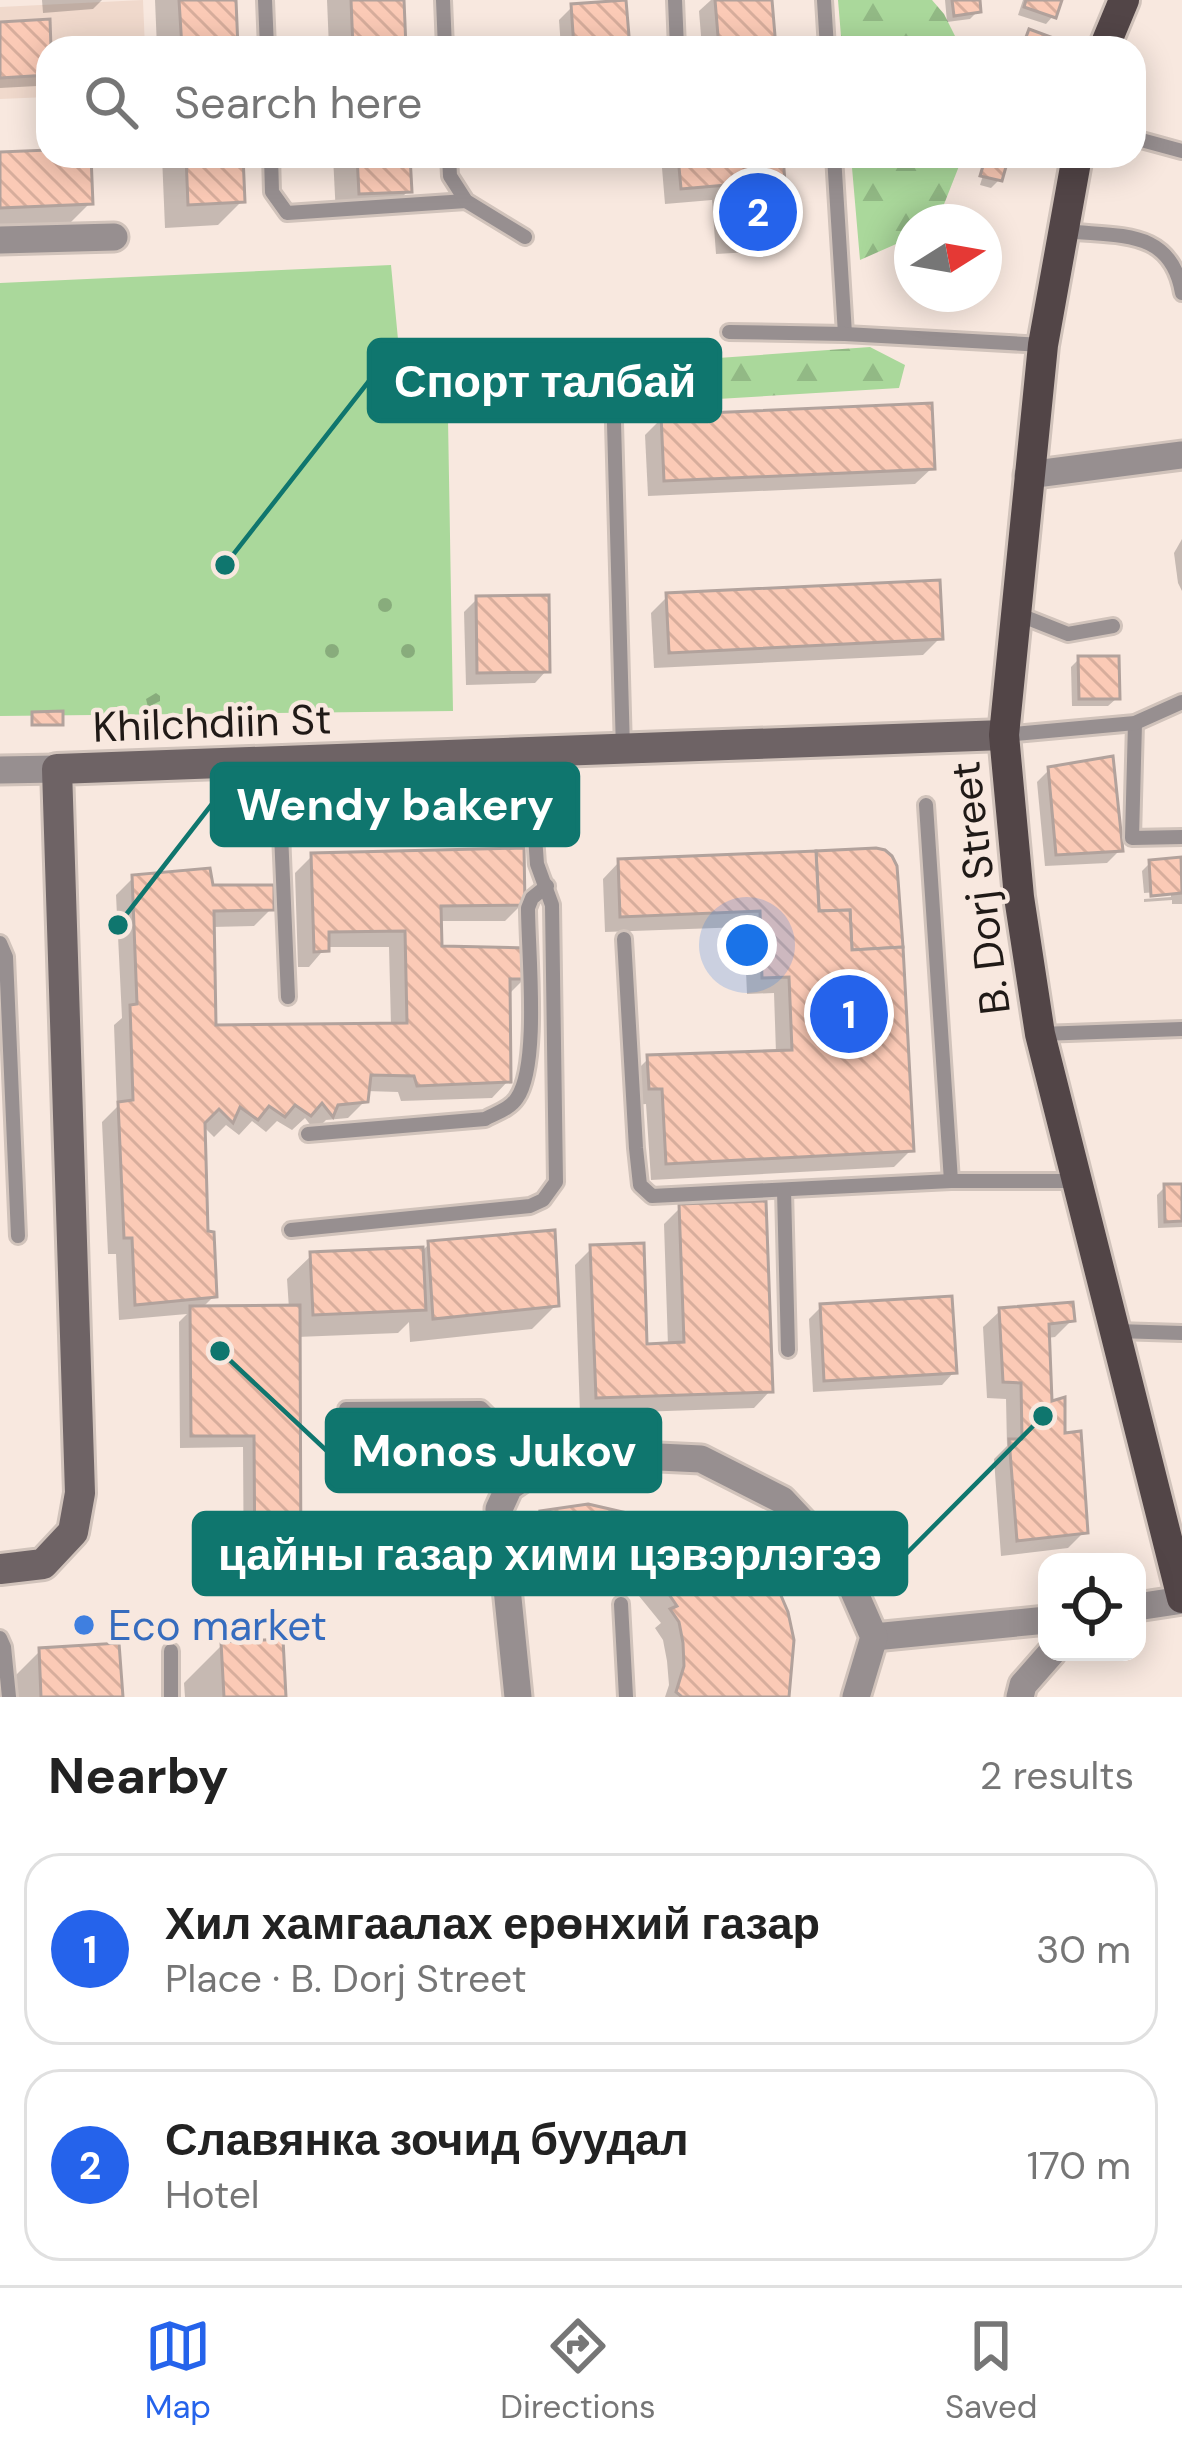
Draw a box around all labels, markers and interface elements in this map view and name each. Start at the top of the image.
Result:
search box [36,36,1146,168]
icon: search [78,69,144,135]
text: Search here [174,73,422,132]
pin: 2 [719,167,797,257]
north arrow [894,204,1002,312]
callout: Спорт талбай [369,340,720,421]
text: Спорт талбай [394,352,696,411]
street label: Khilchdiin St [92,691,332,755]
street label: B. Dorj Street [937,758,1023,1018]
callout: Wendy bakery [212,764,578,845]
text: Wendy bakery [236,775,554,834]
your location [717,915,777,975]
pin: 1 [810,969,888,1059]
callout: Monos Jukov [327,1410,660,1491]
text: Monos Jukov [351,1421,637,1480]
callout: цайны газар хими цэвэрлэгээ [194,1513,906,1594]
text: цайны газар хими цэвэрлэгээ [218,1525,882,1584]
map controls [1038,1553,1146,1661]
button: locate [1038,1553,1146,1661]
place label: Eco market [108,1598,327,1653]
marker: Eco market [71,1612,97,1638]
text: Nearby [48,1742,229,1809]
text: 2 results [980,1750,1134,1801]
text: Хил хамгаалах ерөнхий газар [165,1894,820,1953]
text: 1 [83,1924,97,1975]
text: 30 m [1036,1924,1131,1975]
text: Place · B. Dorj Street [165,1953,527,2004]
text: Славянка зочид буудал [165,2110,689,2169]
text: 2 [79,2140,101,2191]
text: 170 m [1027,2140,1131,2191]
text: Hotel [165,2169,260,2220]
tab: Map [145,2313,211,2428]
tab: Directions [500,2313,656,2428]
tab: Saved [945,2313,1037,2428]

